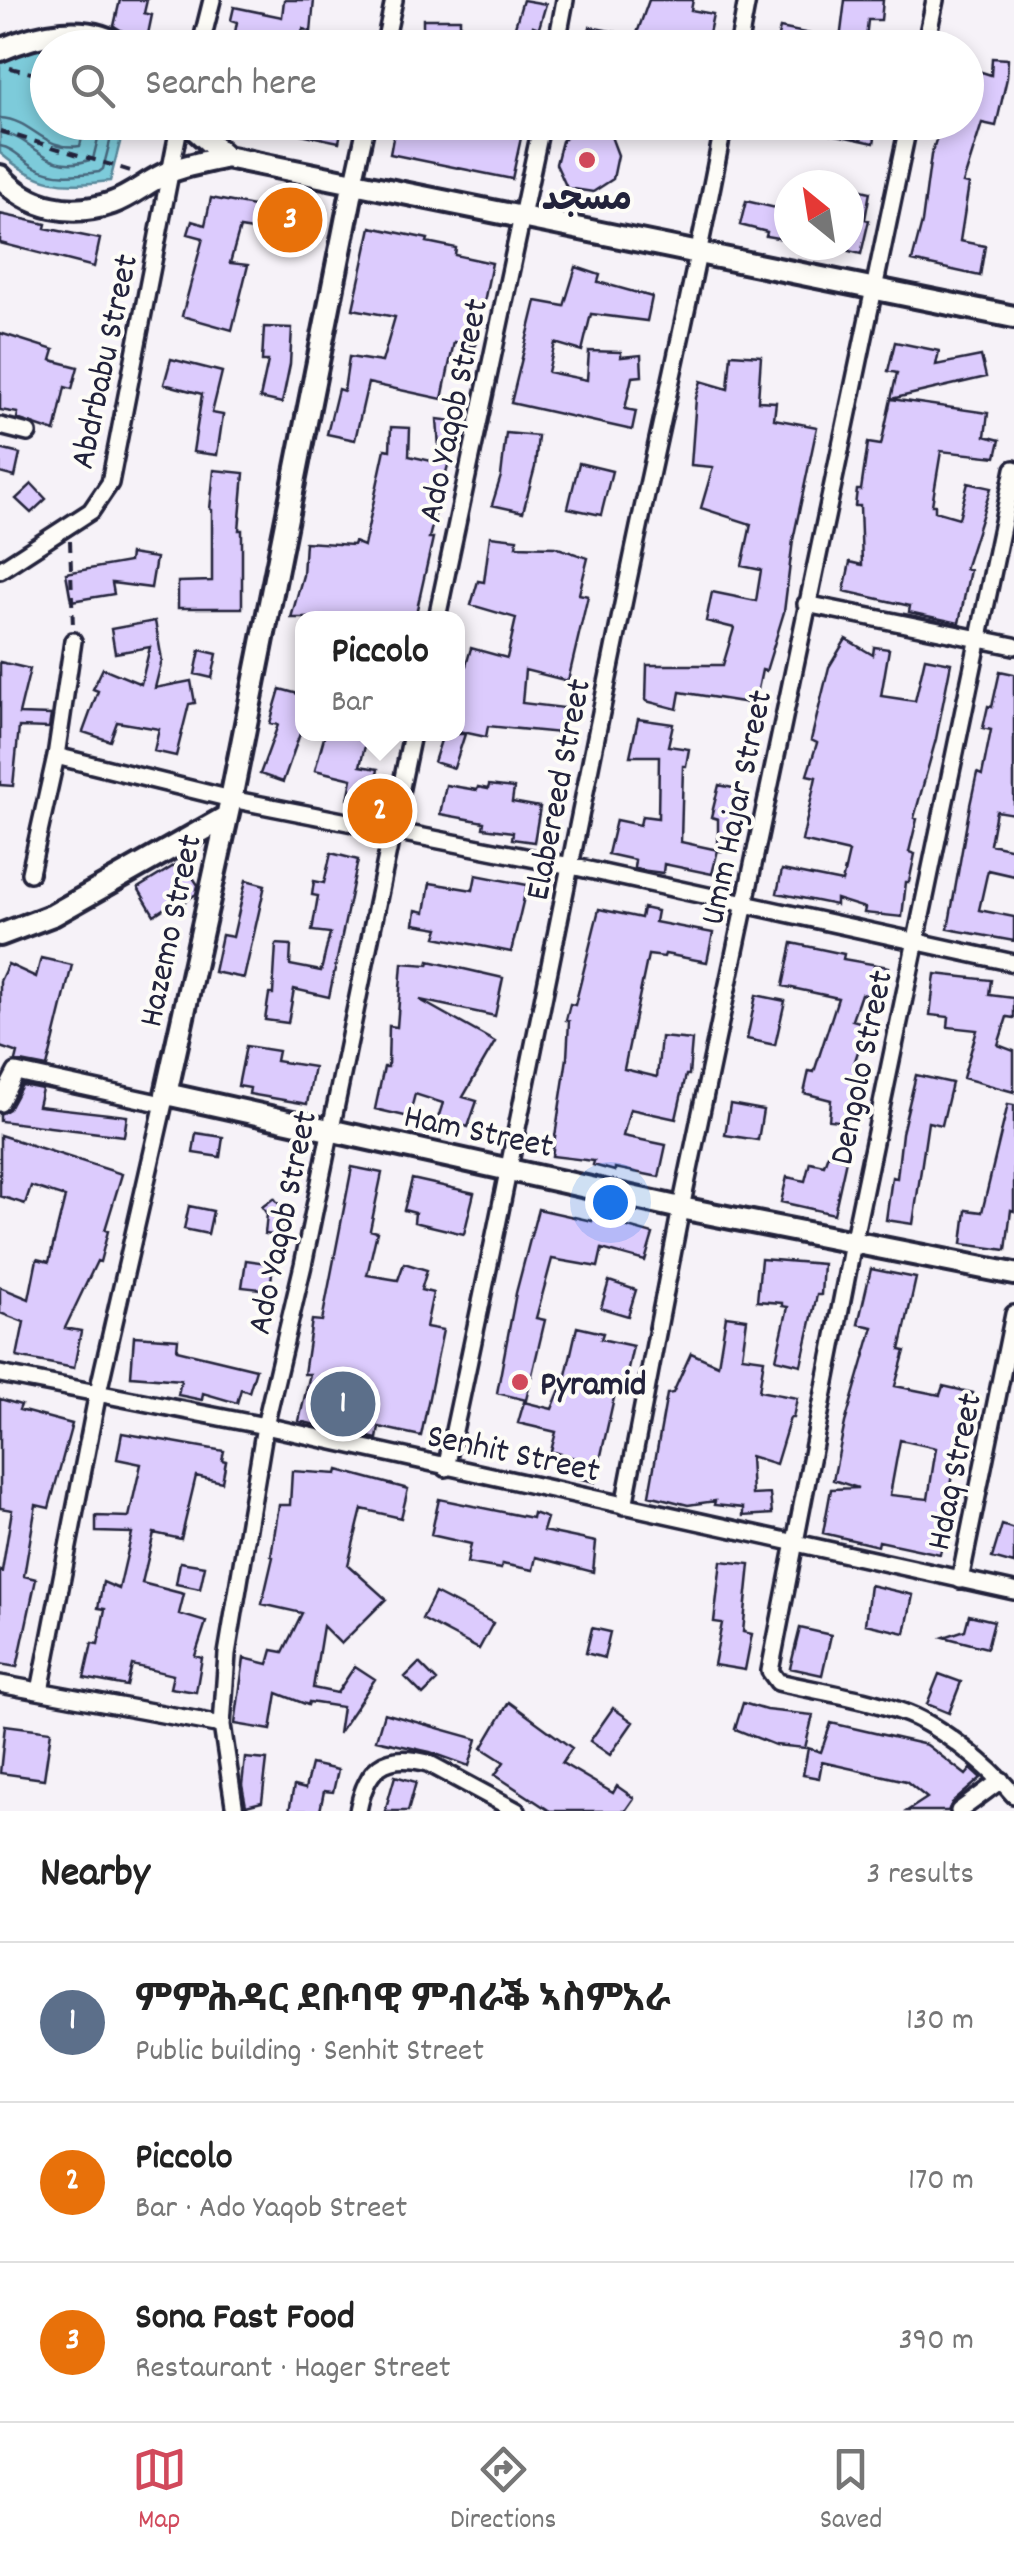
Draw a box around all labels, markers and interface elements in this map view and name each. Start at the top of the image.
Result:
search box [30,30,984,140]
icon: search [65,58,120,113]
text: Search here [145,58,317,113]
marker: مسجد [576,149,598,171]
north arrow [774,170,864,260]
place label: مسجد [542,177,632,227]
pin: 3 [258,182,322,258]
street label: Abdrbabu Street [60,250,154,474]
street label: Ado Yaqob Street [408,294,504,528]
popup [295,611,465,741]
text: Piccolo [331,626,429,681]
street label: Elabereed Street [515,675,607,905]
text: Bar [331,681,373,727]
street label: Umm Hajar Street [690,686,788,930]
pin: 2 [348,774,412,848]
street label: Hazemo Street [128,830,218,1032]
street label: Dengolo Street [819,966,909,1170]
street label: Ham Street [399,1094,557,1174]
street label: Ado Yaqob Street [237,1106,333,1340]
your location [585,1177,636,1228]
place label: Pyramid [540,1362,646,1412]
pin: 1 [310,1366,376,1442]
marker: Pyramid [509,1371,531,1393]
street label: Hdaq Street [916,1389,998,1555]
street label: Senhit Street [422,1413,604,1499]
text: Nearby [40,1846,150,1906]
text: 3 results [866,1853,974,1899]
text: ምምሕዳር ደቡባዊ ምብራቕ ኣስምአራ [135,1975,671,2030]
text: 1 [69,1999,76,2045]
text: 130 m [906,1999,974,2045]
text: Public building · Senhit Street [135,2030,484,2076]
text: Piccolo [135,2132,233,2187]
text: 2 [66,2159,79,2205]
text: 170 m [908,2159,974,2205]
text: Bar · Ado Yaqob Street [135,2187,407,2233]
text: Sona Fast Food [135,2292,355,2347]
text: 3 [65,2319,80,2365]
text: 390 m [898,2319,974,2365]
text: Restaurant · Hager Street [135,2347,451,2393]
tab: Map [132,2442,187,2542]
tab: Directions [450,2442,556,2542]
tab: Saved [820,2442,882,2542]

